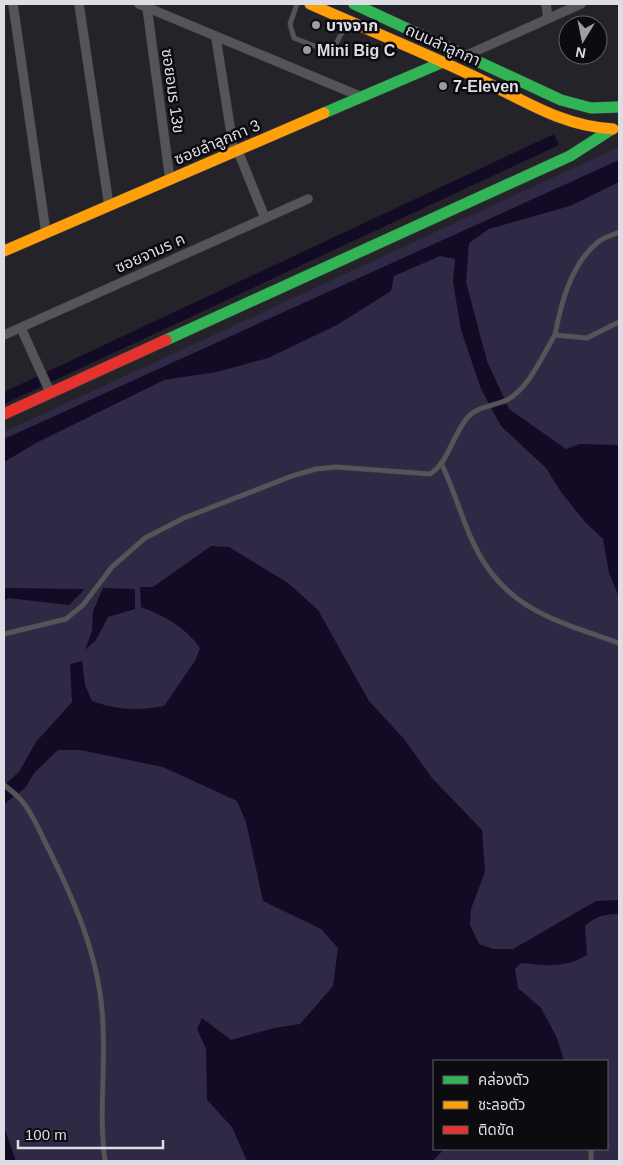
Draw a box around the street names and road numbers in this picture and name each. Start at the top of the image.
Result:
street label: ถนนลำลูกกา [403,21,483,70]
street label: ซอยอมร 13ข [159,48,187,134]
street label: ซอยลำลูกกา 3 [172,116,263,169]
street label: ซอยจามร ค [113,230,187,276]

